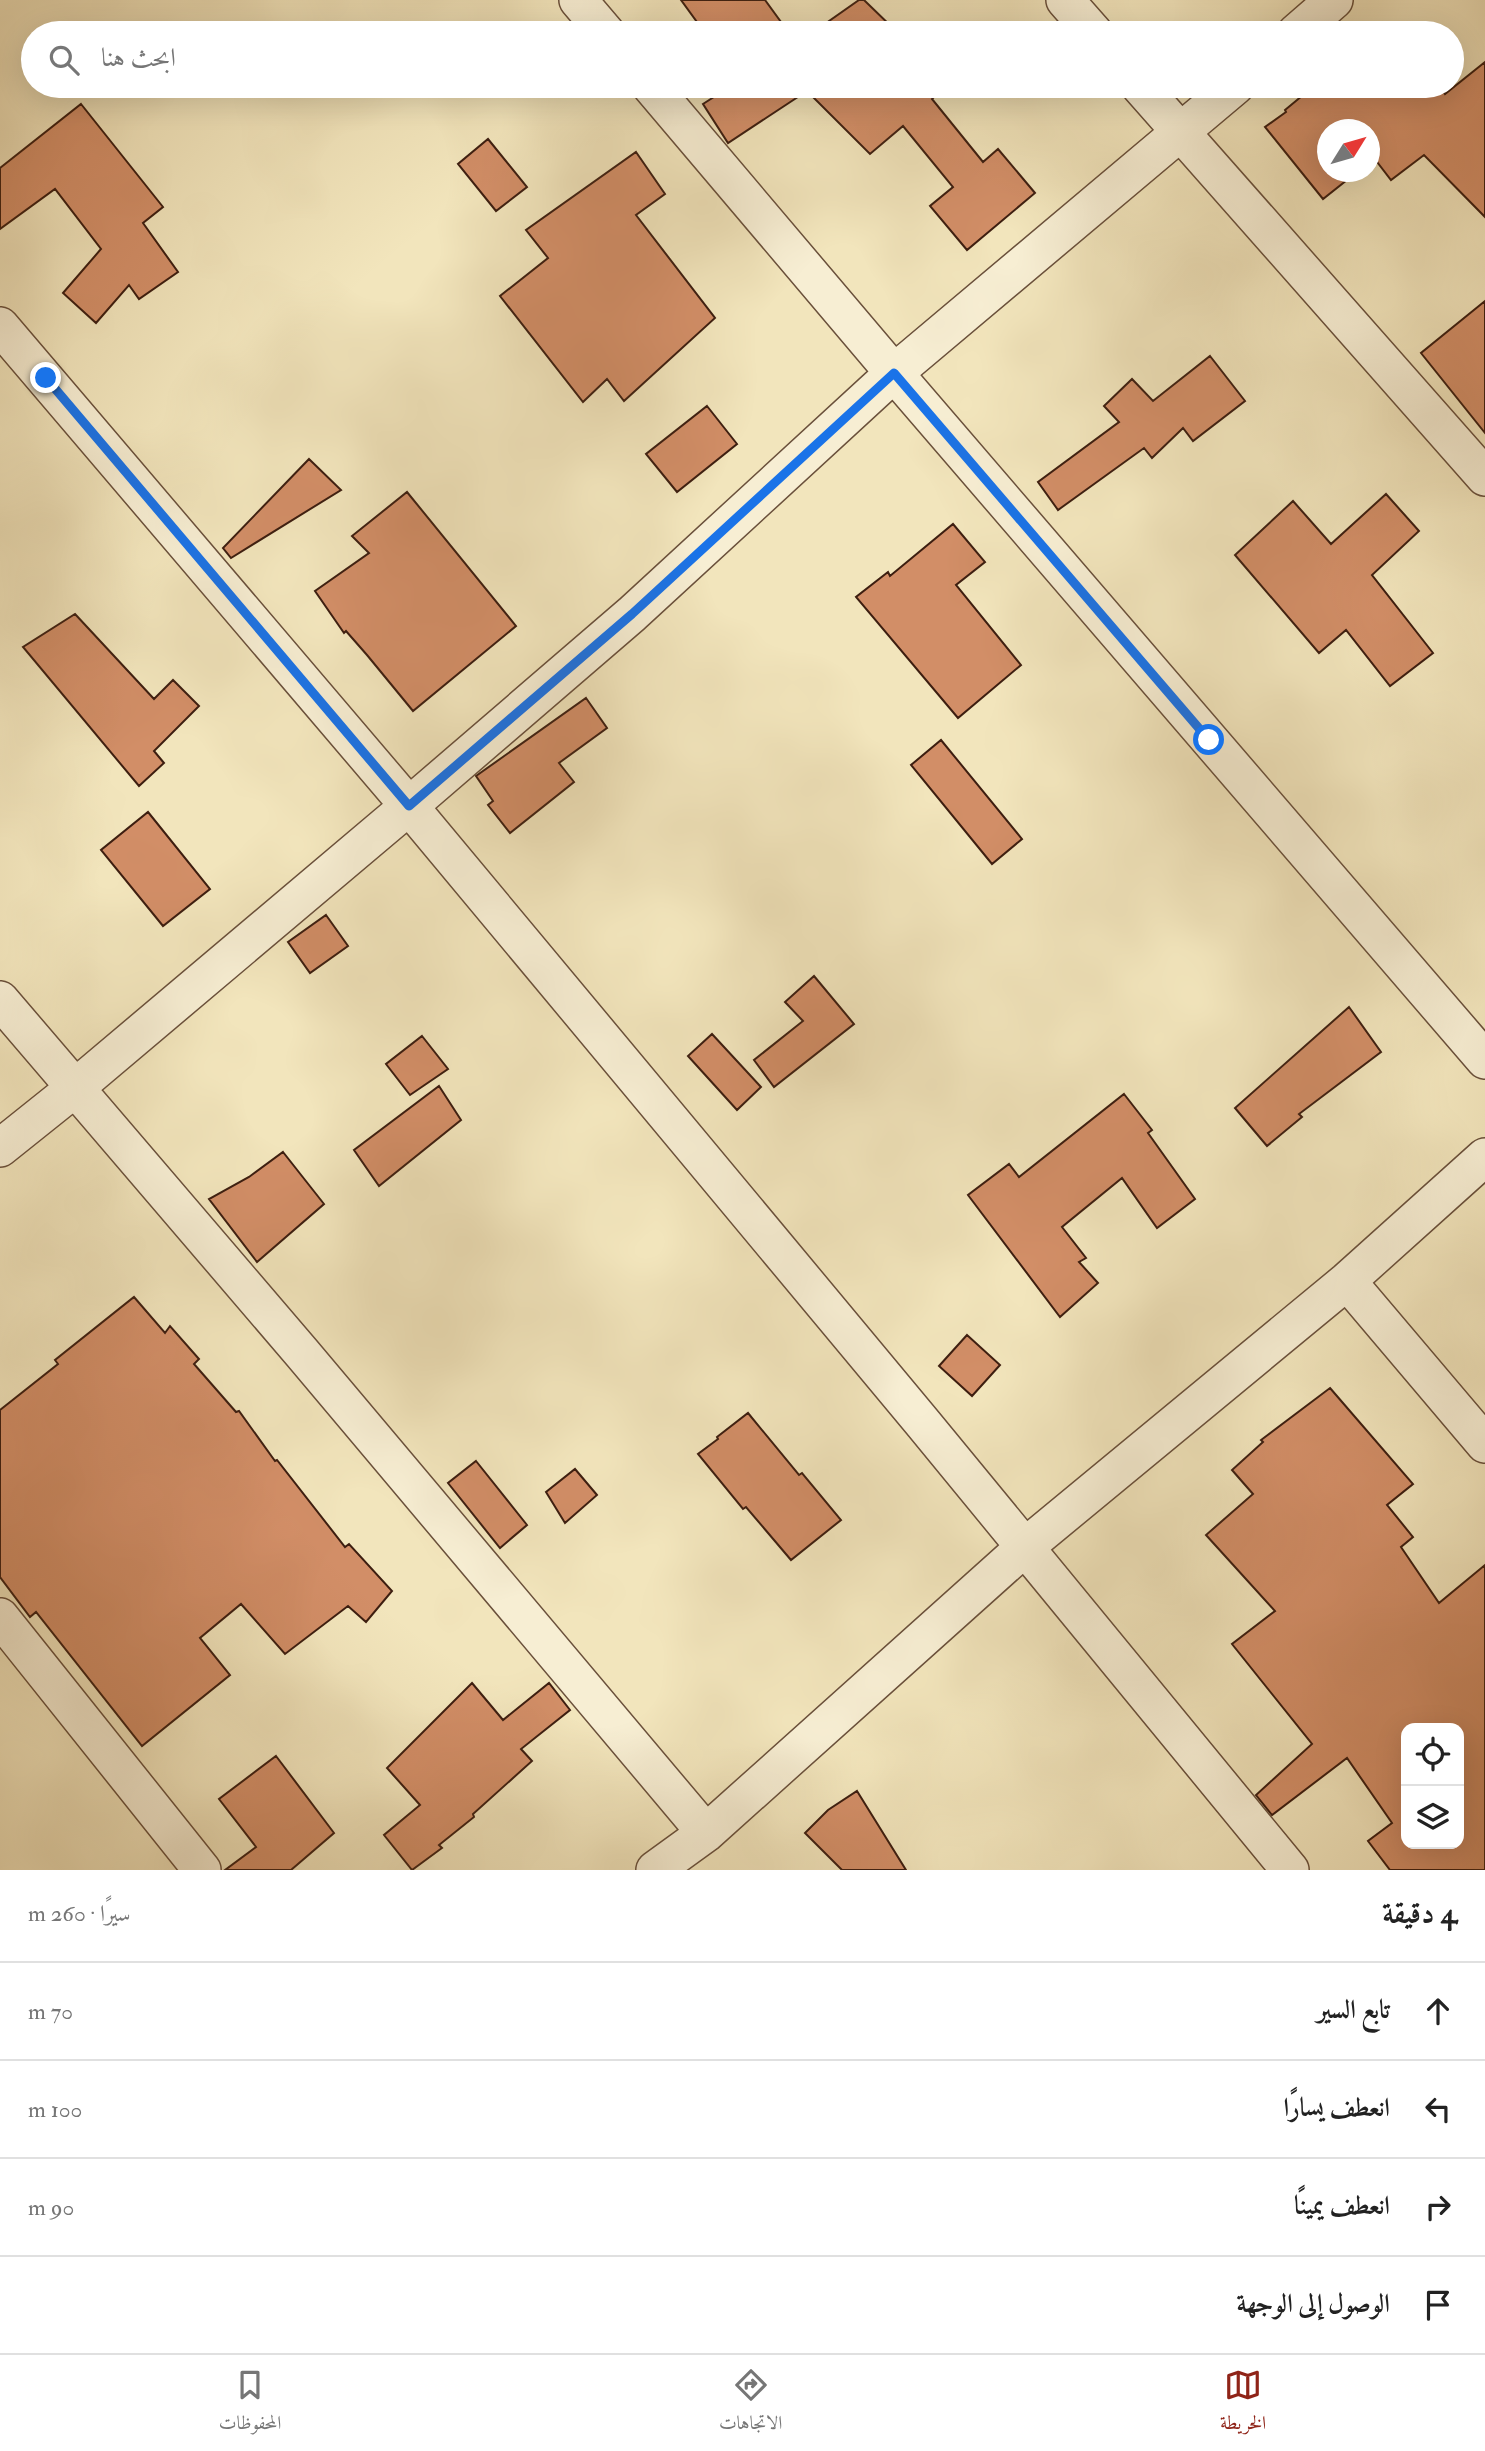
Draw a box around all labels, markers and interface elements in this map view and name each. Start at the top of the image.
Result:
search box [21,21,1464,98]
icon: search [45,41,83,79]
text: ابحث هنا [101,42,176,74]
north arrow [1317,119,1380,182]
route end [30,362,61,393]
route start [1193,724,1224,755]
map controls [1401,1723,1464,1849]
button: locate [1401,1723,1464,1786]
button: layers [1401,1786,1464,1849]
text: 4 دقيقة [1382,1895,1457,1932]
text: سيرًا · 260 m [28,1899,131,1928]
icon: ahead [1419,1992,1457,2030]
text: تابع السير [1317,1994,1390,2026]
text: 70 m [28,1997,73,2026]
icon: left [1419,2090,1457,2128]
text: انعطف يسارًا [1284,2092,1390,2124]
text: 100 m [28,2095,82,2124]
icon: right [1419,2188,1457,2226]
text: انعطف يمينًا [1294,2190,1390,2222]
text: 90 m [28,2193,74,2222]
icon: arrive [1419,2286,1457,2324]
text: الوصول إلى الوجهة [1237,2288,1390,2320]
tab: المحفوظات [219,2366,281,2441]
tab: الاتجاهات [719,2366,782,2441]
tab: الخريطة [1220,2366,1266,2441]

